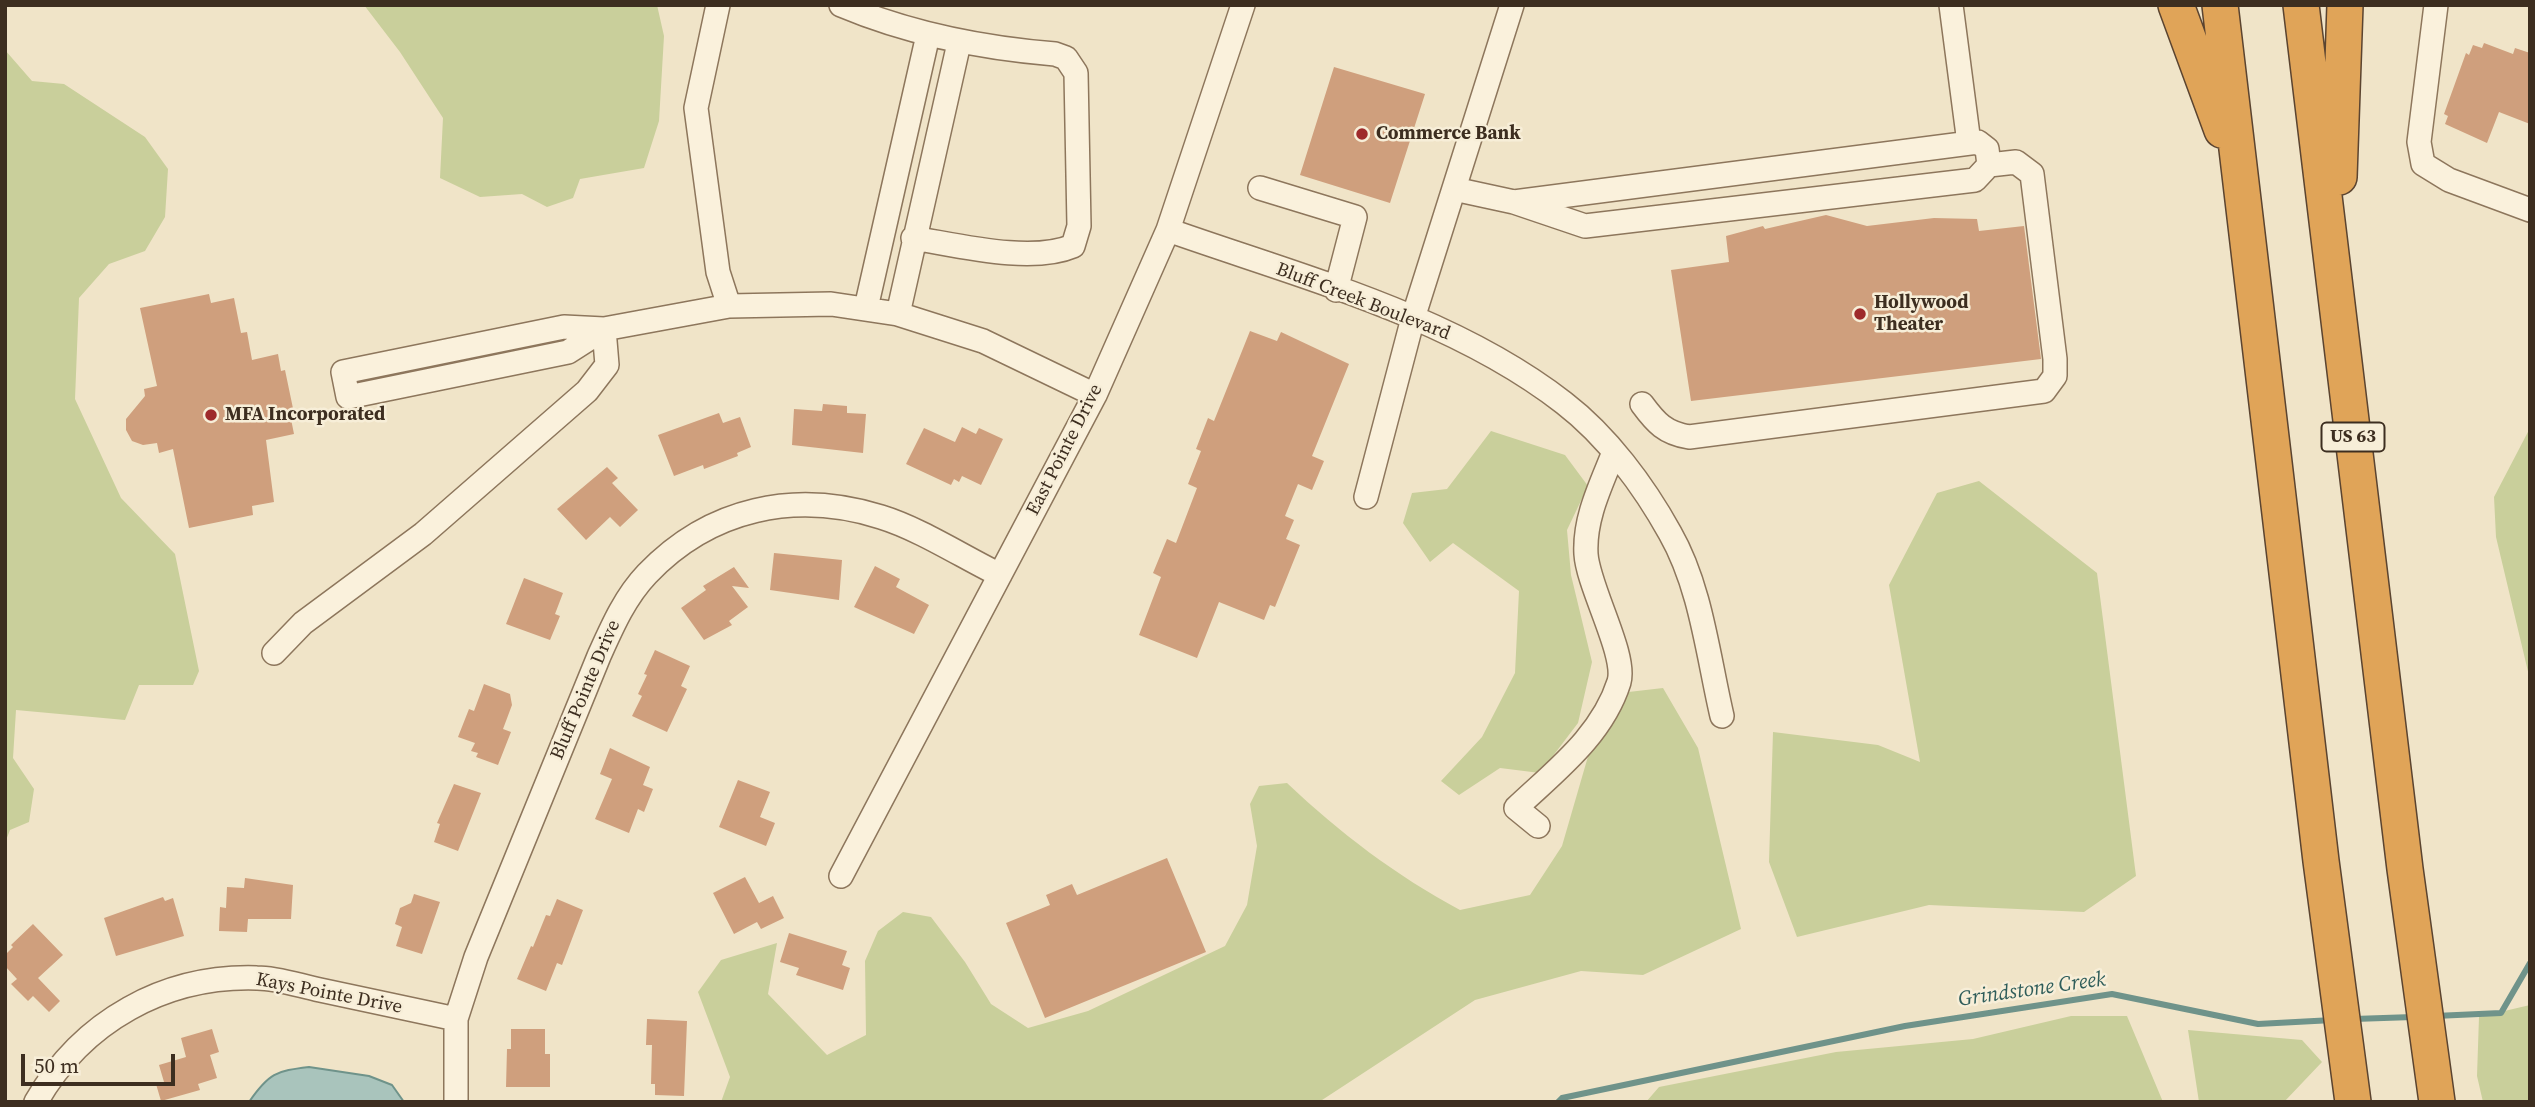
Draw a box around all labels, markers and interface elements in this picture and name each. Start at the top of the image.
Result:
place label: Commerce Bank [1376,123,1521,145]
marker: Commerce Bank [1354,126,1370,142]
street label: Bluff Creek Boulevard [1273,258,1453,346]
place label: Hollywood Theater [1874,292,1968,336]
marker: Hollywood Theater [1852,306,1868,322]
street label: East Pointe Drive [1022,380,1108,520]
place label: MFA Incorporated [225,404,385,426]
marker: MFA Incorporated [203,407,219,423]
road number: US 63 [2322,422,2384,452]
street label: Bluff Pointe Drive [546,617,626,763]
water label: Grindstone Creek [1957,967,2107,1013]
street label: Kays Pointe Drive [254,969,404,1019]
scale bar [24,1040,178,1084]
text: 50 m [34,1051,79,1080]

